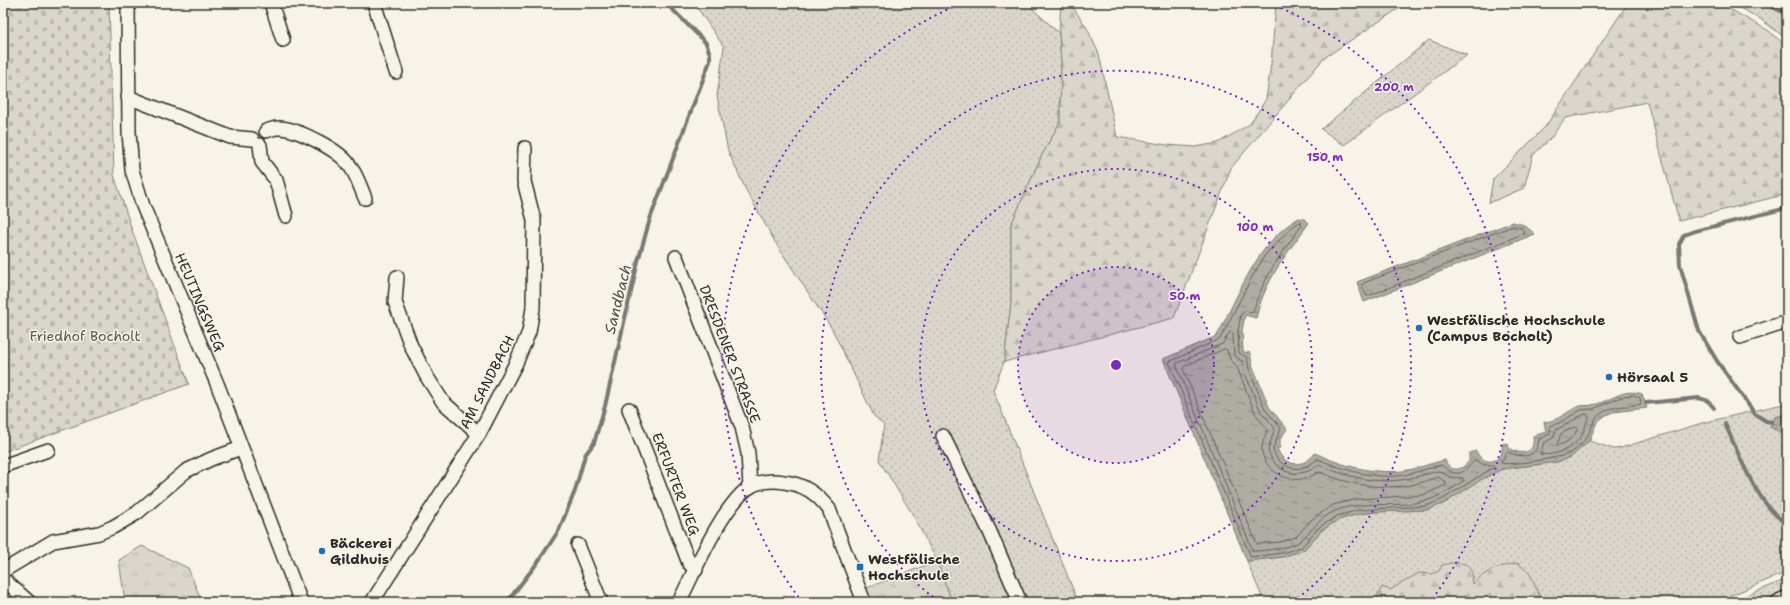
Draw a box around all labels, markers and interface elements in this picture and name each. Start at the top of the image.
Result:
text: 200 m [1374,79,1414,95]
text: 150 m [1307,149,1343,165]
text: 100 m [1237,219,1274,235]
street label: HEUTINGSWEG [171,250,229,354]
water label: Sandbach [600,262,636,336]
street label: DRESDENER STRASSE [695,283,765,426]
text: 50 m [1170,288,1201,304]
place label: Westfälische Hochschule (Campus Bocholt) [1427,311,1605,345]
marker: Westfälische Hochschule (Campus Bocholt) [1414,323,1424,333]
park label: Friedhof Bocholt [29,327,141,345]
street label: AM SANDBACH [456,332,518,432]
centre of rings [1109,358,1123,372]
place label: Hörsaal 5 [1617,368,1688,386]
marker: Hörsaal 5 [1604,372,1614,382]
street label: ERFURTER WEG [648,430,704,538]
place label: Bäckerei Gildhuis [330,534,392,568]
marker: Bäckerei Gildhuis [317,546,327,556]
place label: Westfälische Hochschule [868,550,960,584]
marker: Westfälische Hochschule [855,562,865,572]

